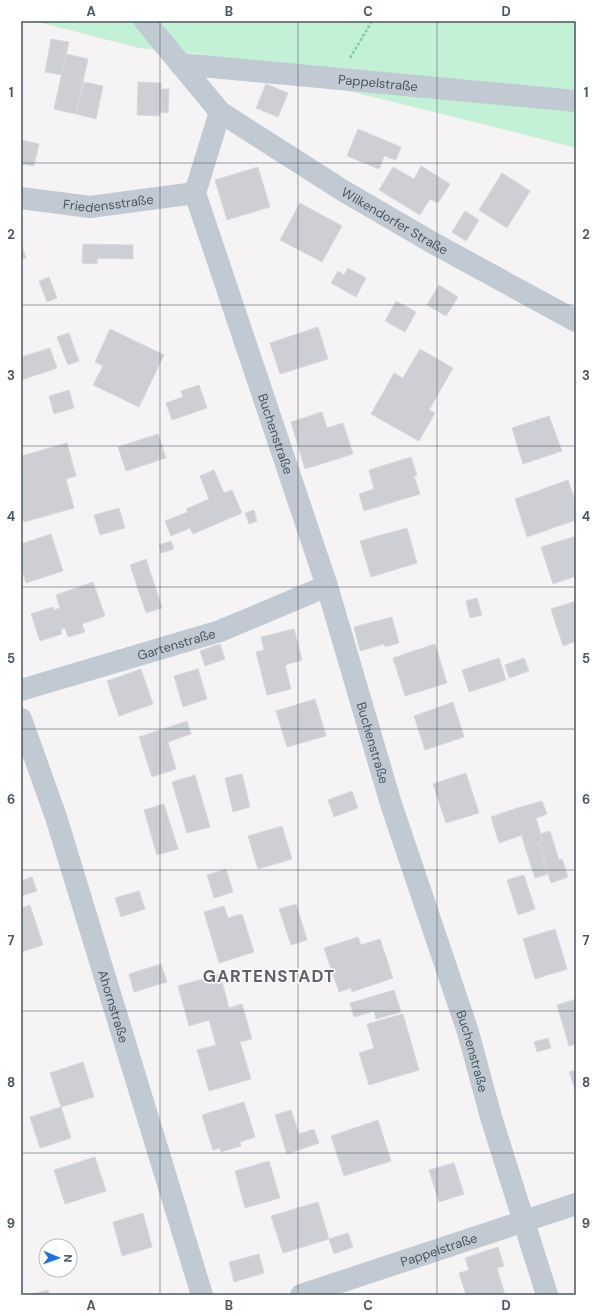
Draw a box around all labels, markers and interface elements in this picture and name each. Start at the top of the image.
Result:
text: A [86,3,96,20]
text: B [225,3,233,20]
text: C [363,3,373,20]
text: D [501,3,511,20]
street label: Pappelstraße [338,70,419,95]
text: 1 [9,84,13,101]
text: 1 [584,84,588,101]
street label: Wilkendorfer Straße [339,183,451,258]
street label: Friedensstraße [62,190,154,216]
text: 2 [7,226,15,243]
text: 2 [582,226,590,243]
text: 3 [7,367,15,384]
text: 3 [582,367,590,384]
street label: Buchenstraße [254,391,297,476]
text: 4 [7,508,15,525]
text: 4 [582,508,590,525]
street label: Gartenstraße [135,624,217,664]
text: 5 [7,650,15,667]
text: 5 [582,650,590,667]
street label: Buchenstraße [353,700,393,786]
text: 6 [7,791,15,808]
text: 6 [582,791,590,808]
text: 7 [8,932,15,949]
text: 7 [583,932,590,949]
district label: GARTENSTADT [203,965,335,987]
street label: Ahornstraße [95,968,133,1045]
street label: Buchenstraße [453,1008,492,1094]
text: 8 [7,1074,15,1091]
text: 8 [582,1074,590,1091]
text: 9 [7,1215,15,1232]
text: 9 [582,1215,590,1232]
street label: Pappelstraße [398,1229,479,1270]
north arrow [38,1238,78,1278]
text: N [61,1254,75,1263]
text: A [86,1297,96,1314]
text: B [225,1297,233,1314]
text: C [363,1297,373,1314]
text: D [501,1297,511,1314]

